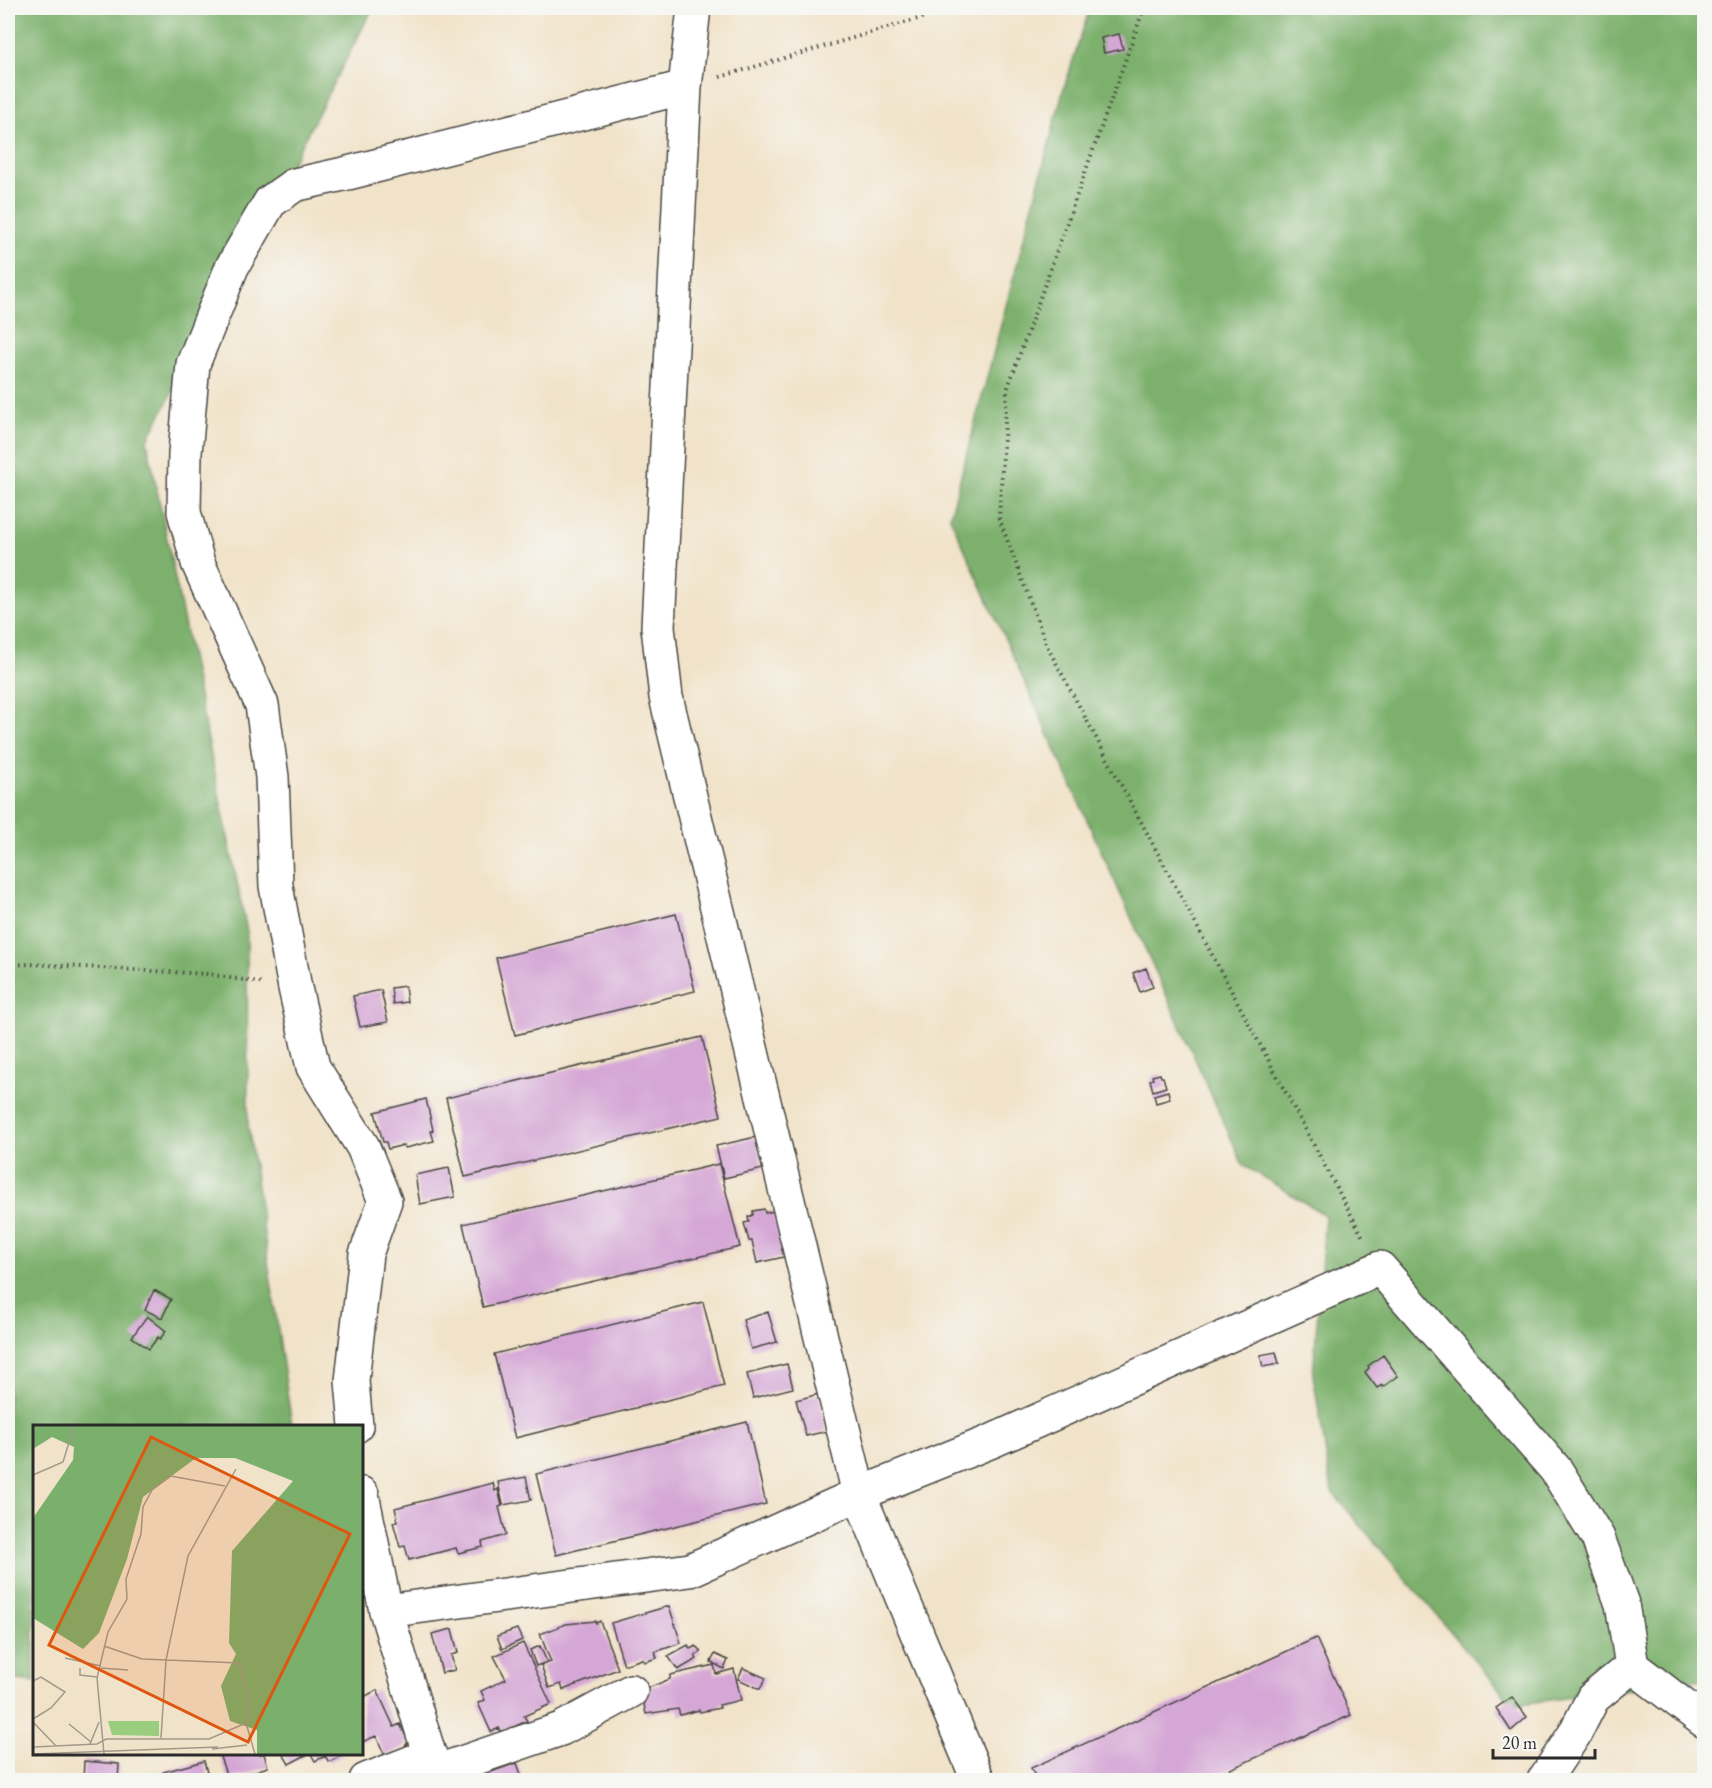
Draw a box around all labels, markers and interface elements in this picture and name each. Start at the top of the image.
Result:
inset map [33,1425,363,1755]
scale bar [1493,1722,1595,1760]
text: 20 m [1502,1731,1537,1754]

